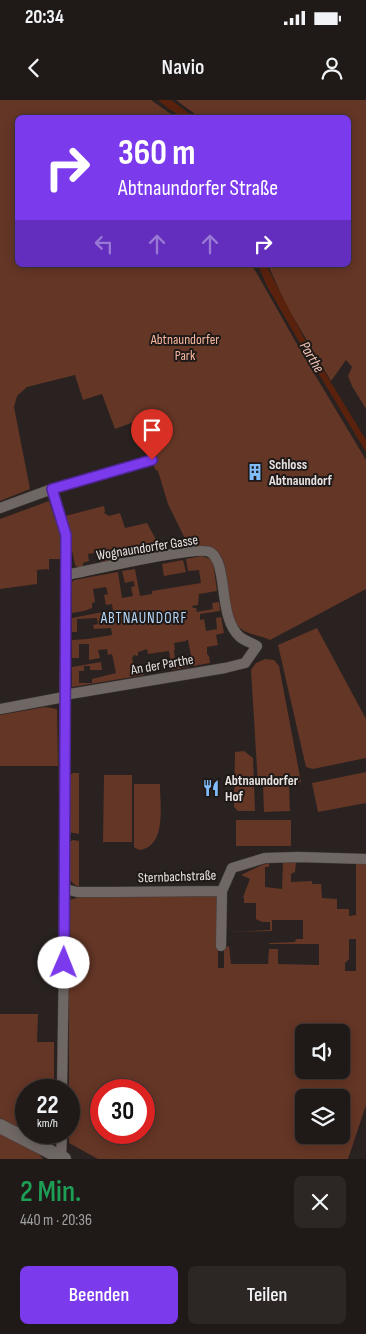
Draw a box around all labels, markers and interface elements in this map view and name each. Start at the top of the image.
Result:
text: 20:34 [25,6,64,29]
icon: back [20,54,48,82]
text: Navio [162,54,204,81]
icon: person [318,54,346,82]
text: 360 m [118,132,195,175]
icon: right [35,135,100,200]
text: Abtnaundorfer Straße [118,175,278,202]
icon: left [90,230,118,258]
icon: ahead [143,230,171,258]
icon: ahead [196,230,224,258]
icon: right [249,230,277,258]
park label: Abtnaundorfer Park [150,331,219,364]
water label: Parthe [295,338,328,377]
pin [131,409,173,460]
icon: arrive [138,416,166,444]
place label: Schloss Abtnaundorf [268,456,333,489]
building icon: Schloss Abtnaundorf [245,462,265,482]
street label: Wognaundorfer Gasse [95,531,199,564]
district label: ABTNAUNDORF [100,609,187,628]
street label: An der Parthe [128,651,195,679]
place label: Abtnaundorfer Hof [224,772,299,805]
restaurant icon: Abtnaundorfer Hof [201,778,221,798]
street label: Sternbachstraße [137,867,217,886]
position arrow [37,936,89,988]
map controls [295,1024,350,1144]
button: sound [295,1024,350,1079]
speed limit sign: 30 [90,1079,155,1144]
button: layers [295,1089,350,1144]
text: 22 [37,1090,58,1121]
text: km/h [37,1116,58,1131]
text: 2 Min. [20,1174,81,1210]
button: close [294,1176,346,1228]
text: 440 m · 20:36 [20,1211,92,1230]
button: Beenden [20,1266,178,1324]
button: Teilen [188,1266,346,1324]

